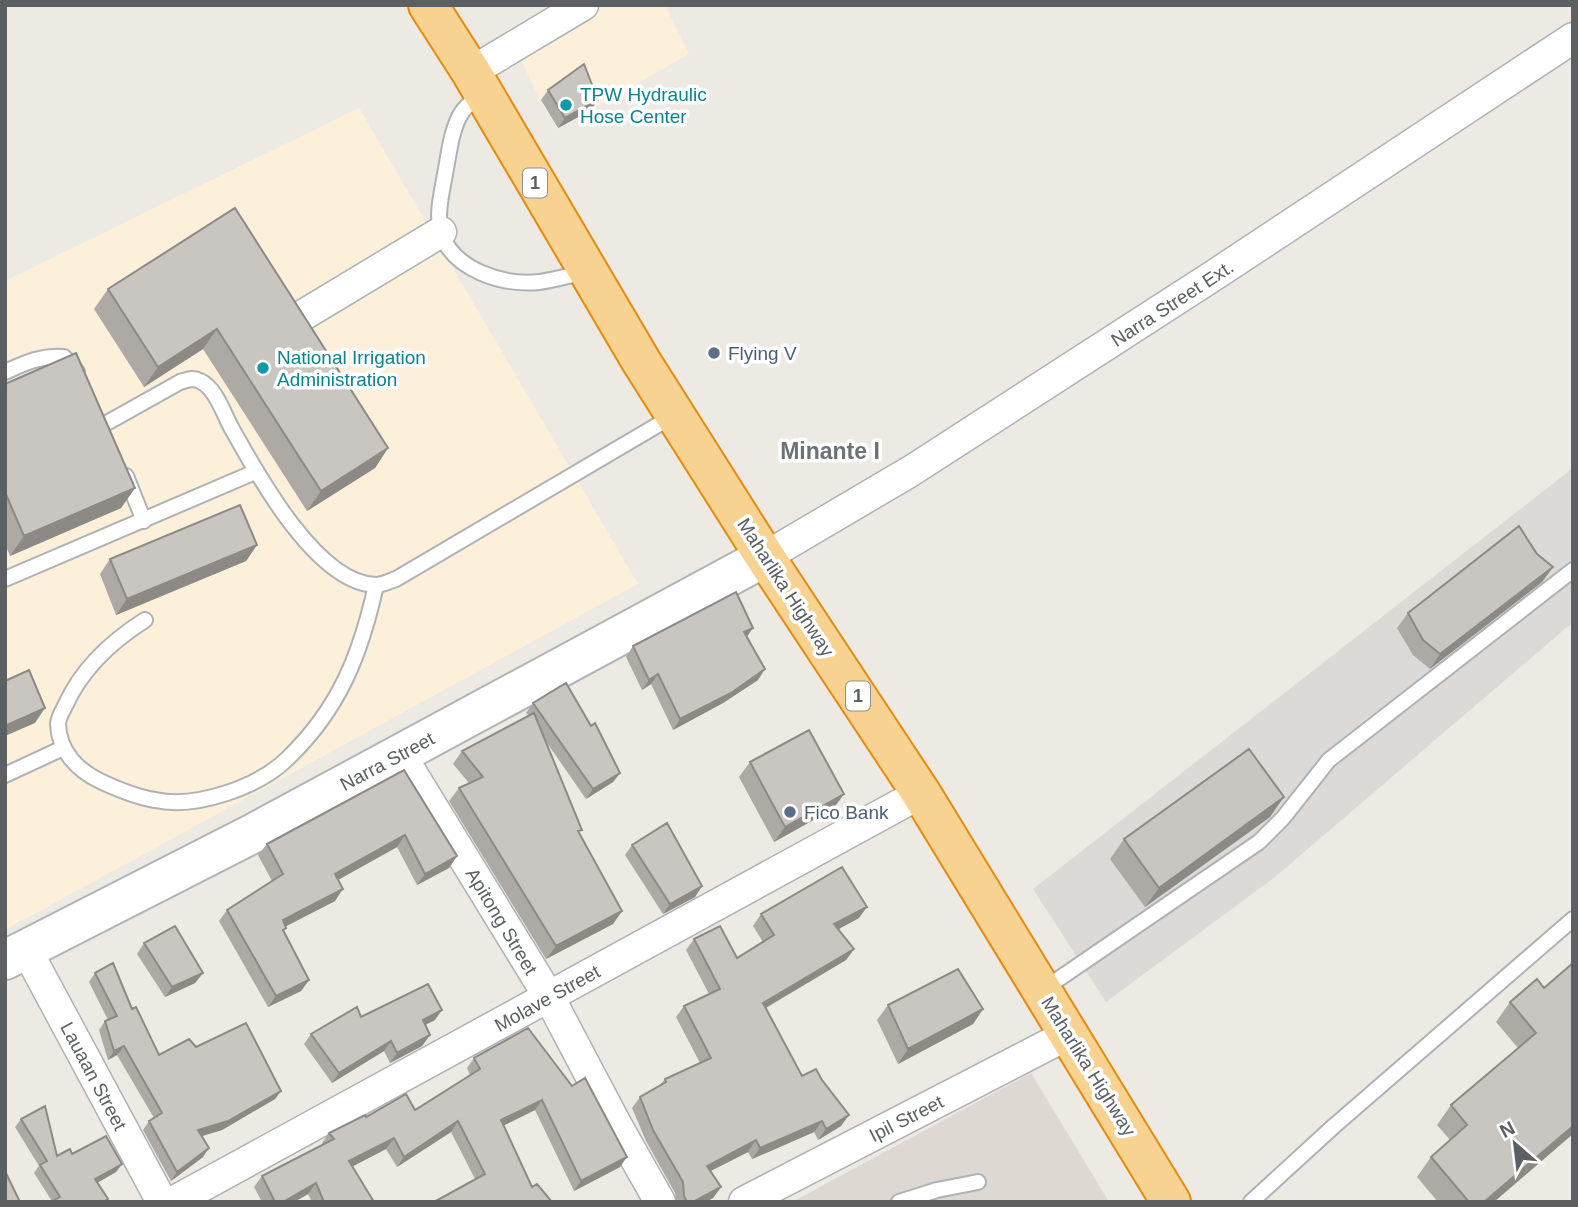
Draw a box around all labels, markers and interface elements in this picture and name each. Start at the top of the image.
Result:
place label: TPW Hydraulic Hose Center [580,84,707,127]
marker: TPW Hydraulic Hose Center [558,97,574,113]
road number: 1 [523,168,547,198]
street label: Narra Street Ext. [1107,256,1237,351]
place label: Flying V [728,343,797,364]
marker: Flying V [706,345,722,361]
place label: National Irrigation Administration [277,347,426,390]
marker: National Irrigation Administration [255,360,271,376]
district label: Minante I [780,438,880,464]
street label: Maharlika Highway [733,514,838,661]
road number: 1 [846,682,870,710]
street label: Narra Street [337,728,438,795]
place label: Fico Bank [804,802,889,823]
marker: Fico Bank [782,804,798,820]
street label: Apitong Street [462,864,542,979]
street label: Molave Street [491,960,604,1036]
street label: Maharlika Highway [1037,993,1140,1140]
street label: Lauaan Street [56,1019,131,1134]
street label: Ipil Street [866,1091,947,1146]
north arrow [1480,1109,1550,1179]
text: N [1496,1117,1518,1142]

